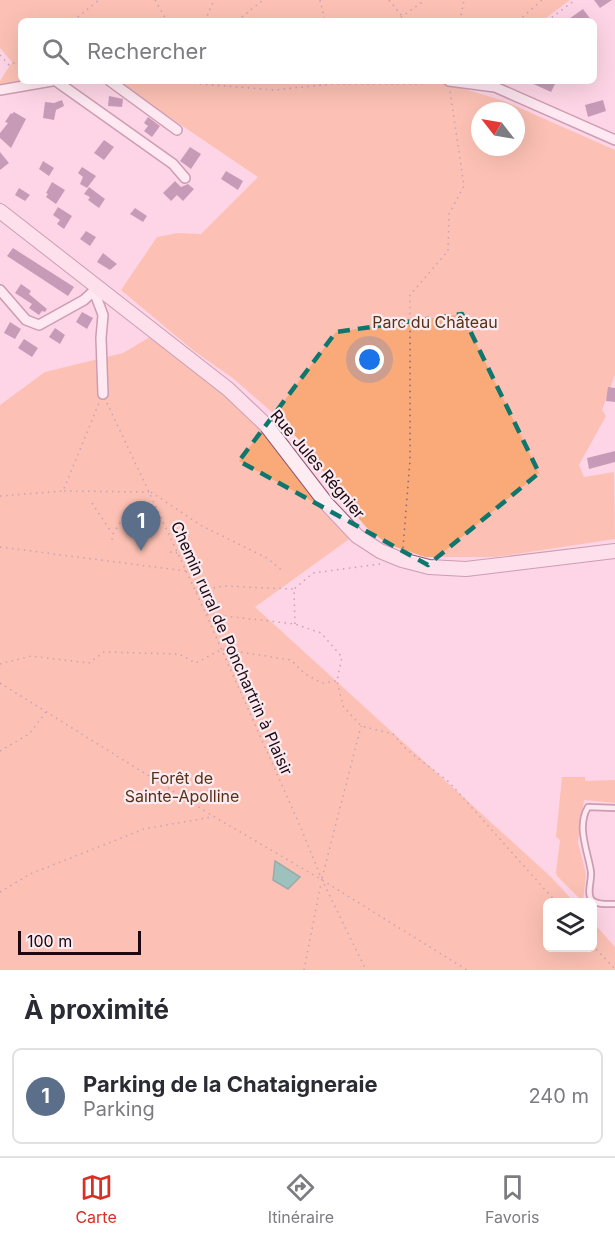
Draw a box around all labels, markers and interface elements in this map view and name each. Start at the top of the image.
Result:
search box [18,18,597,84]
icon: search [39,35,72,68]
text: Rechercher [87,38,207,64]
north arrow [471,102,525,156]
park label: Parc du Château [372,312,498,332]
your location [355,345,384,374]
street label: Rue Jules Régnier [267,405,369,523]
pin: 1 [122,502,160,551]
street label: Chemin rural de Ponchartrin à Plaisir [167,518,297,778]
park label: Forêt de Sainte-Apolline [125,768,239,806]
map controls [543,898,597,952]
button: layers [543,898,597,952]
scale bar [18,928,141,956]
text: 100 m [27,931,72,951]
text: À proximité [24,994,169,1025]
text: Parking de la Chataigneraie [83,1071,378,1097]
text: 1 [41,1084,50,1108]
text: 240 m [528,1084,589,1108]
text: Parking [83,1097,155,1121]
tab: Carte [75,1171,117,1227]
tab: Itinéraire [268,1171,334,1227]
tab: Favoris [485,1171,540,1227]

